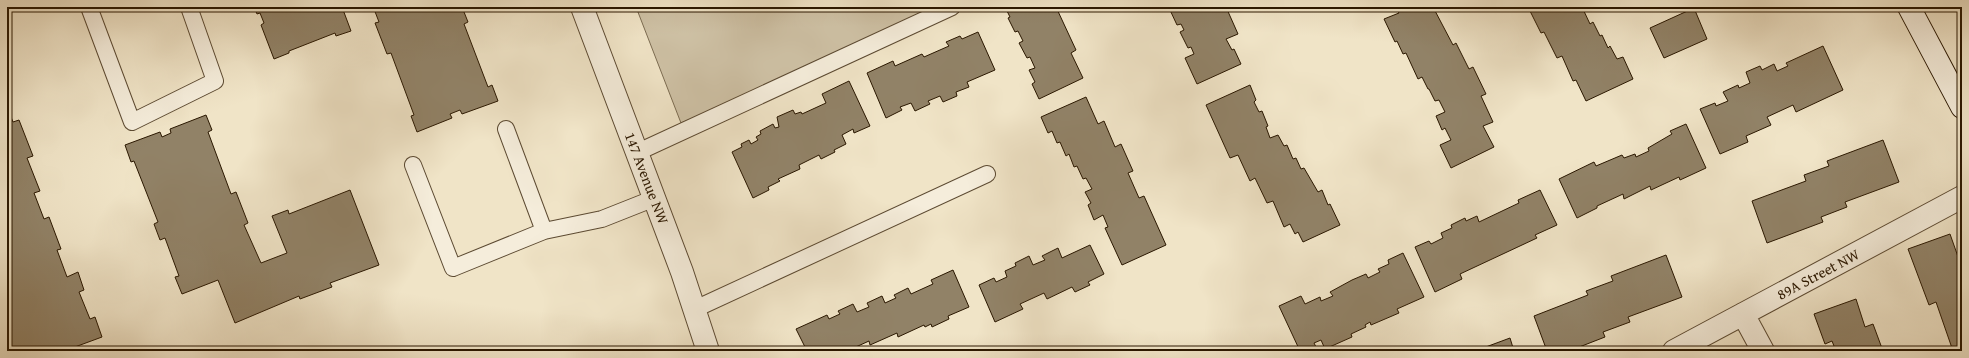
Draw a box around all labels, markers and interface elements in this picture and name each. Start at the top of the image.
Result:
street label: 147 Avenue NW [620,129,674,227]
street label: 89A Street NW [1773,243,1863,305]

